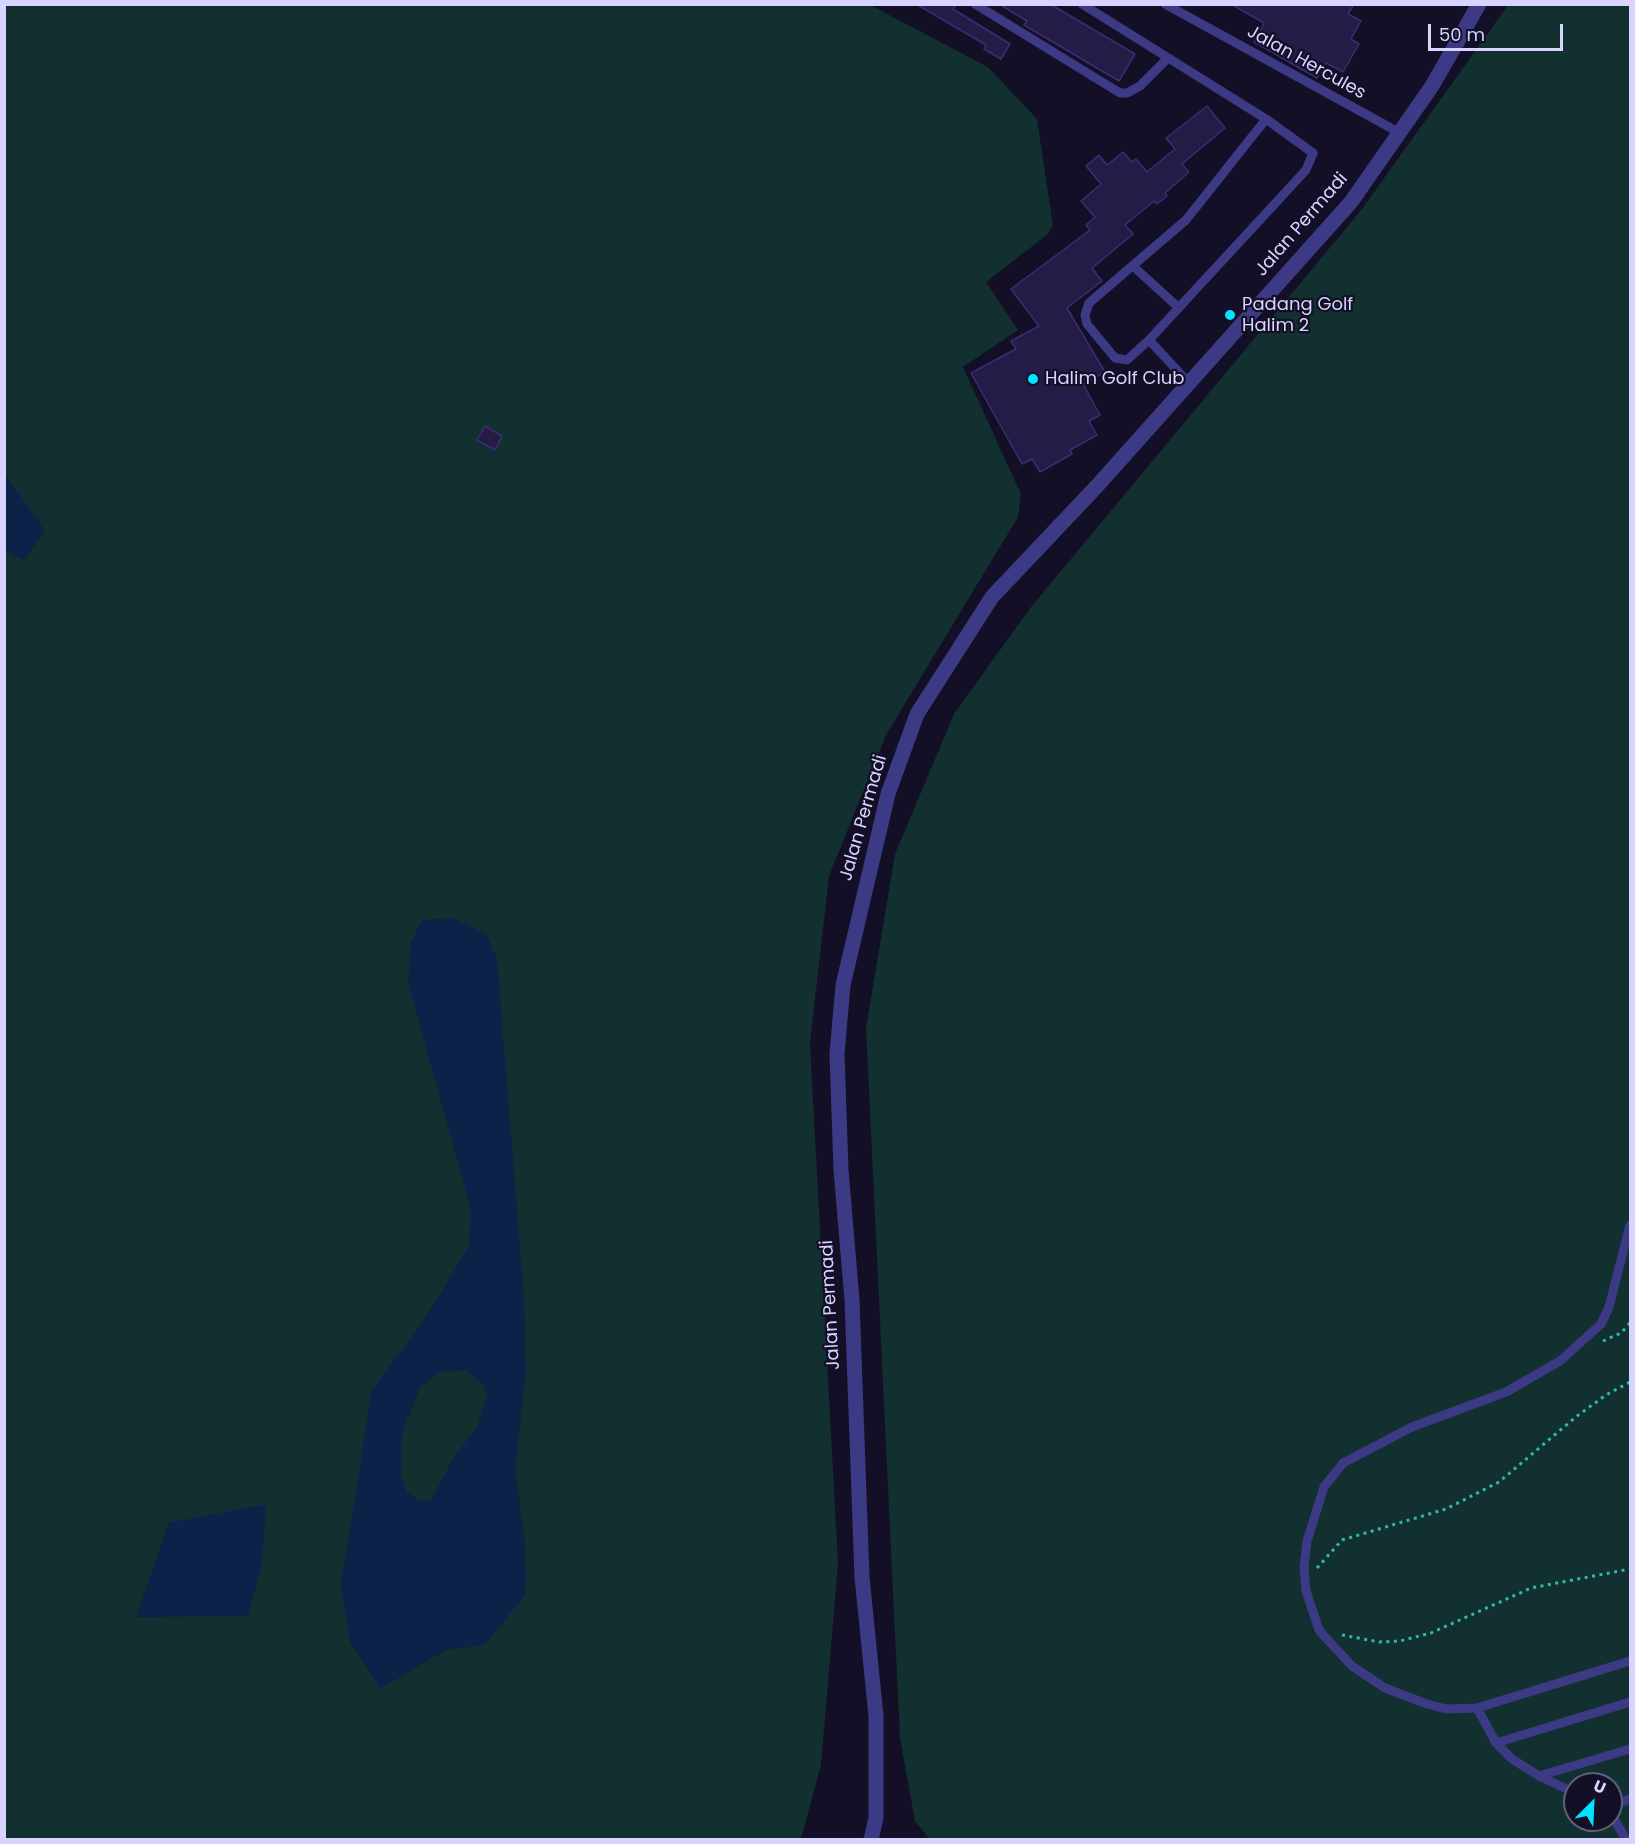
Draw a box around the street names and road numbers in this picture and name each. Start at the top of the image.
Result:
street label: Jalan Hercules [1243,21,1369,105]
street label: Jalan Permadi [1251,169,1353,281]
street label: Jalan Permadi [836,752,892,884]
street label: Jalan Permadi [817,1239,845,1371]

